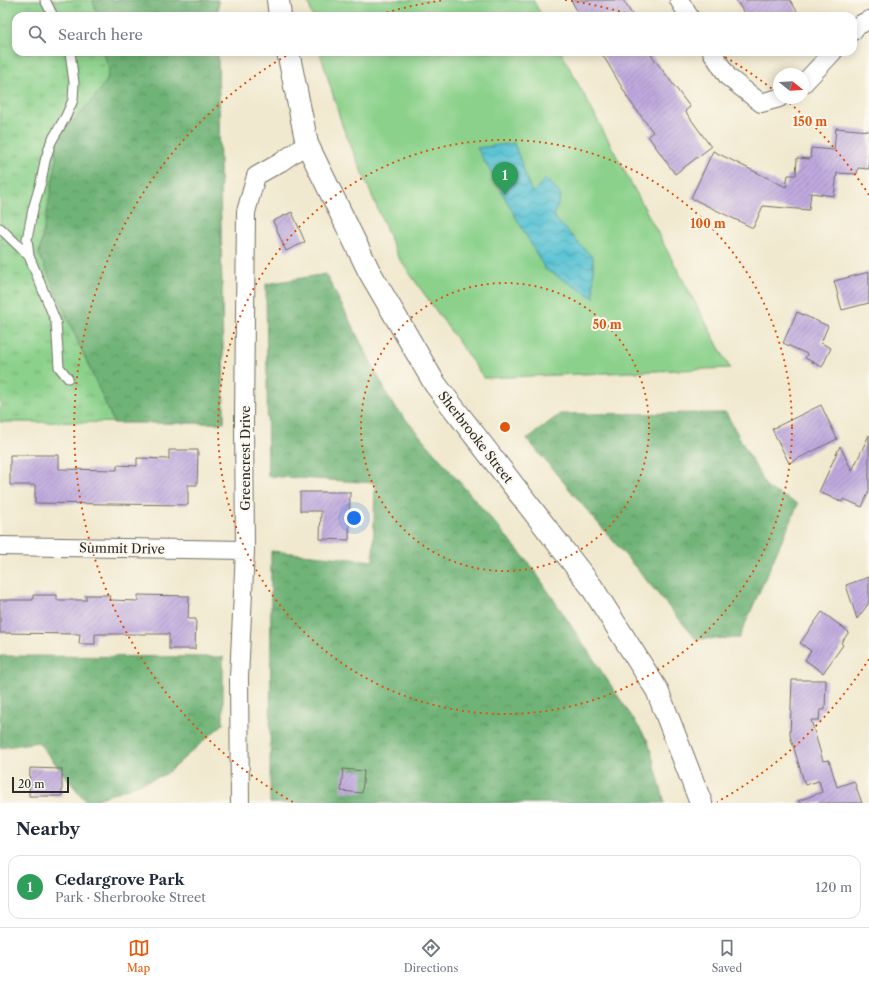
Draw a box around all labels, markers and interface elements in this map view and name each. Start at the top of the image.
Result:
search box [12,12,857,56]
icon: search [26,23,48,45]
text: Search here [58,25,143,44]
north arrow [773,68,809,104]
text: 150 m [793,114,827,129]
pin: 1 [492,162,518,195]
text: 100 m [690,216,726,231]
text: 50 m [592,317,622,332]
street label: Sherbrooke Street [435,388,517,487]
street label: Greencrest Drive [237,405,253,511]
centre of rings [498,420,512,434]
your location [344,508,364,528]
street label: Summit Drive [79,539,165,557]
scale bar [12,775,69,794]
text: 20 m [18,777,44,791]
text: Nearby [16,819,80,839]
text: Cedargrove Park [55,870,184,889]
text: 1 [27,879,33,895]
text: 120 m [815,879,852,895]
text: Park · Sherbrooke Street [55,889,206,905]
tab: Map [127,937,150,975]
tab: Directions [404,937,458,975]
tab: Saved [712,937,742,975]

